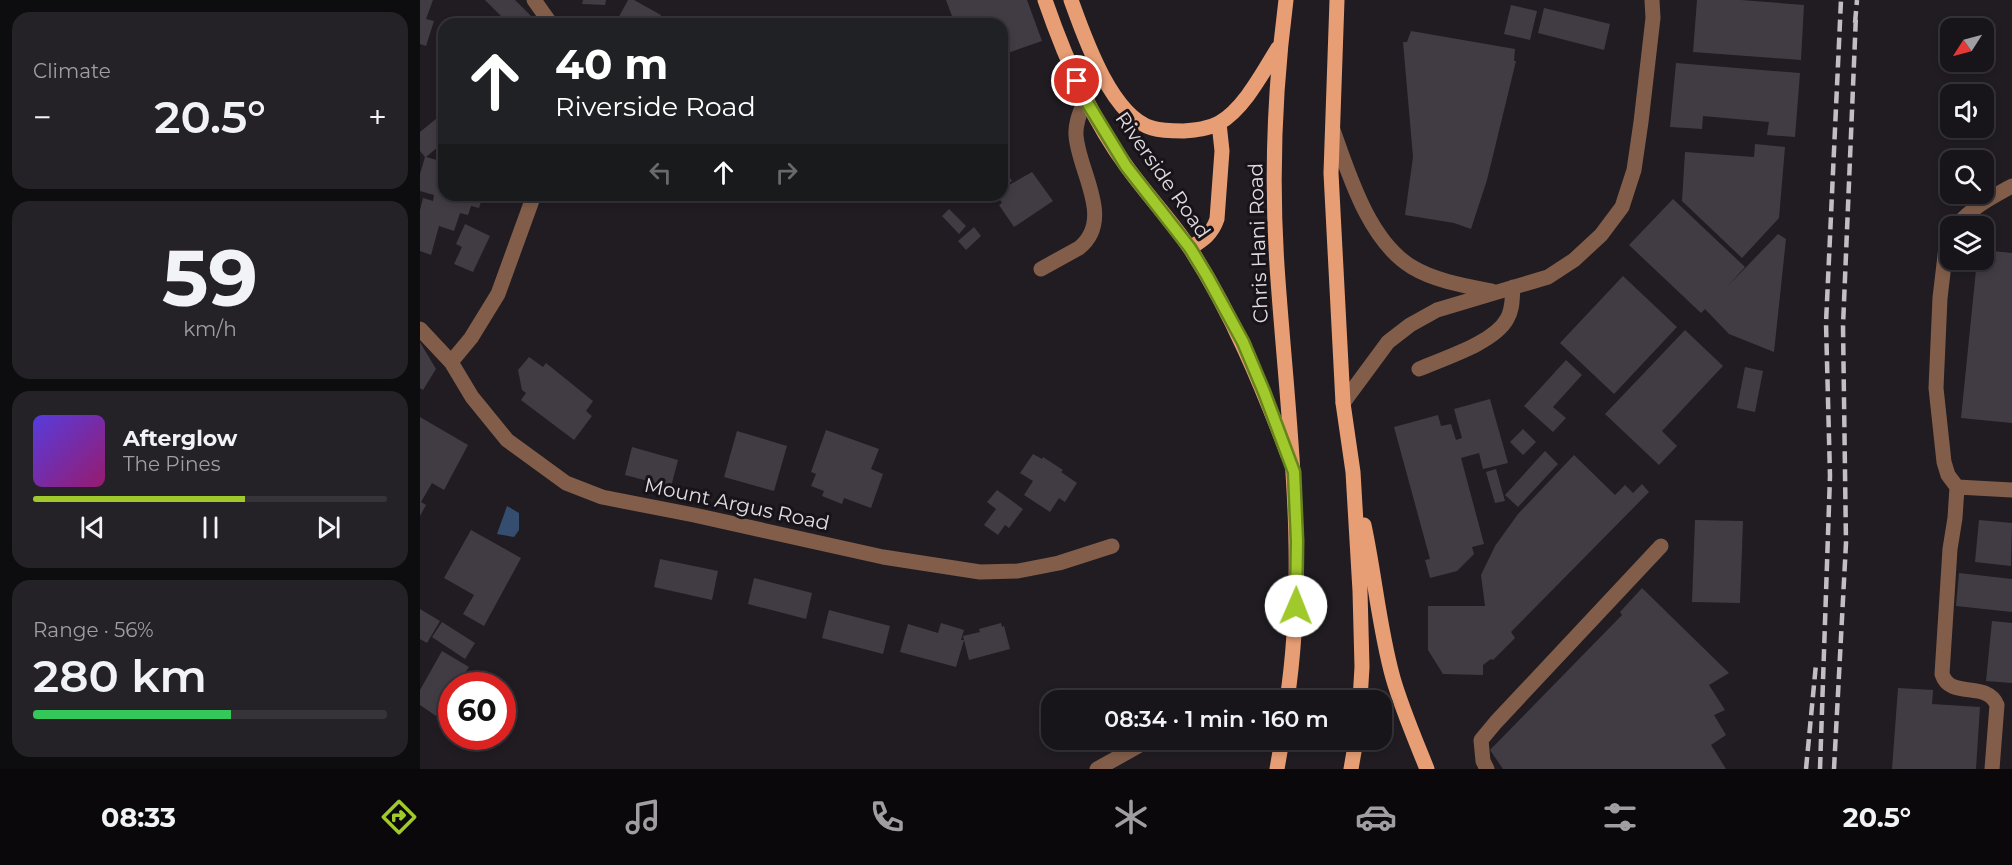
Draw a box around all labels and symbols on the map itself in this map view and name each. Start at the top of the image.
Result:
north arrow [1940,18,1994,72]
pin [1051,55,1102,106]
street label: Riverside Road [1111,107,1215,243]
street label: Chris Hani Road [1243,162,1273,324]
street label: Mount Argus Road [642,473,832,535]
position arrow [1264,574,1328,638]
speed limit sign: 60 [438,672,516,750]

